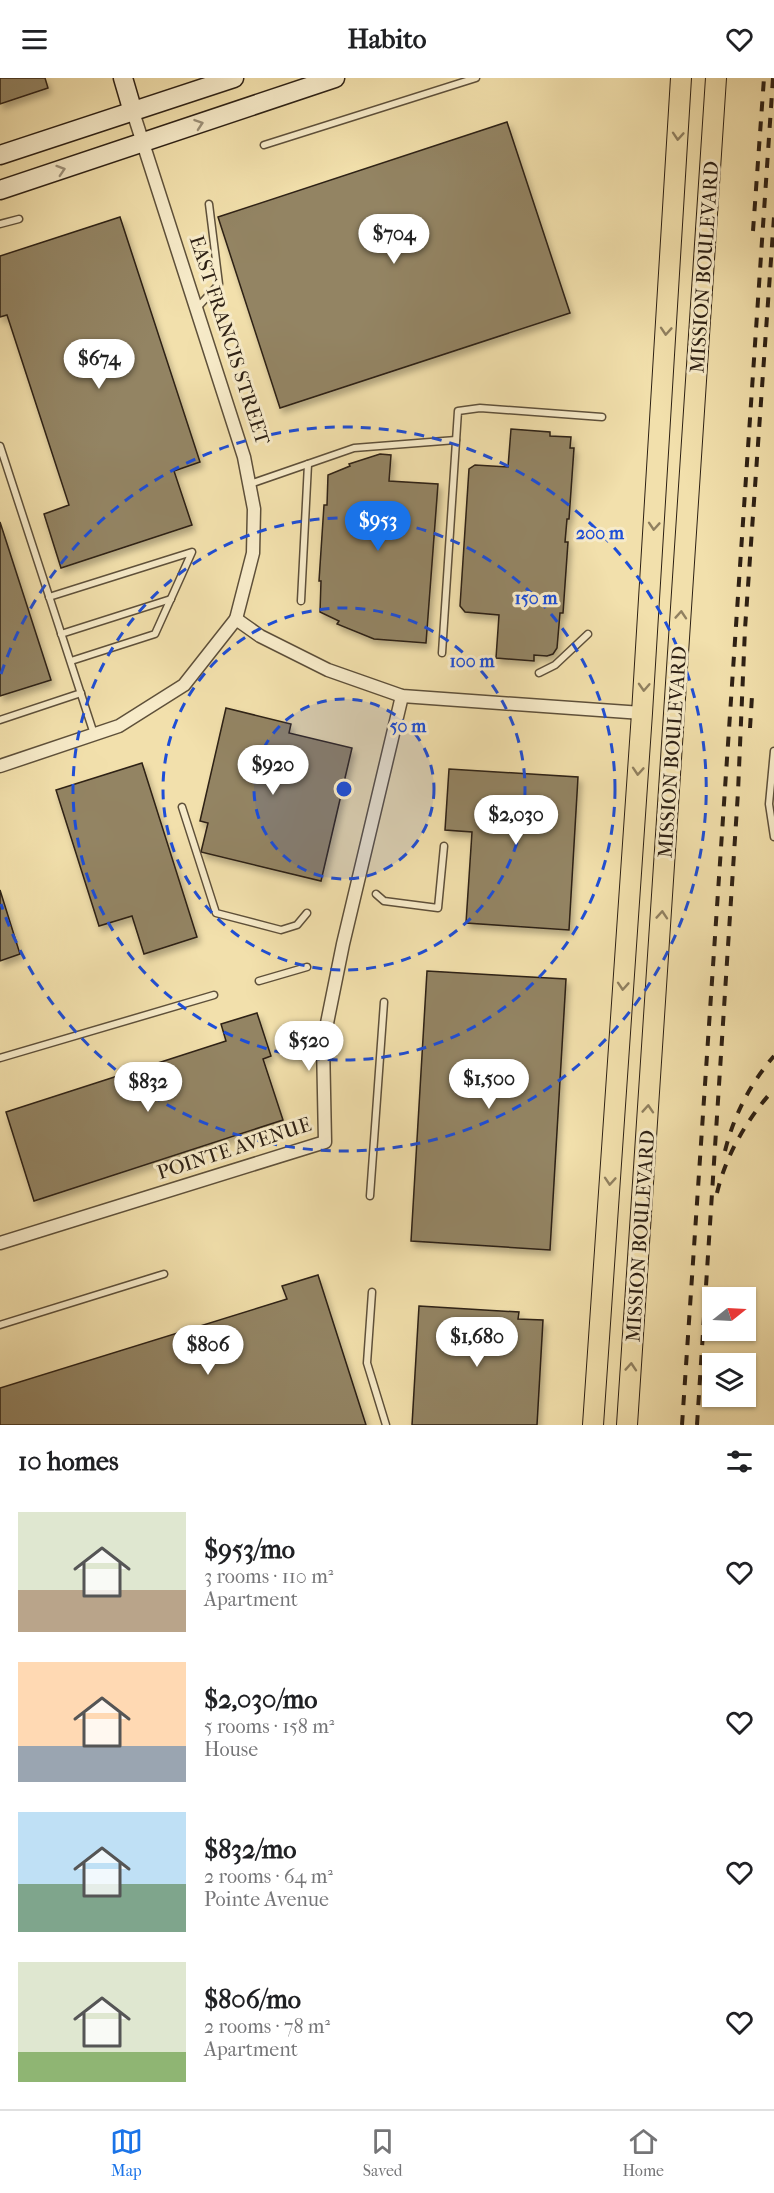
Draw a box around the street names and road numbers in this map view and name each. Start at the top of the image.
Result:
street label: MISSION BOULEVARD [686,160,723,374]
street label: EAST FRANCIS STREET [185,233,274,448]
street label: MISSION BOULEVARD [654,645,691,859]
street label: POINTE AVENUE [154,1113,314,1184]
street label: MISSION BOULEVARD [622,1129,659,1343]

